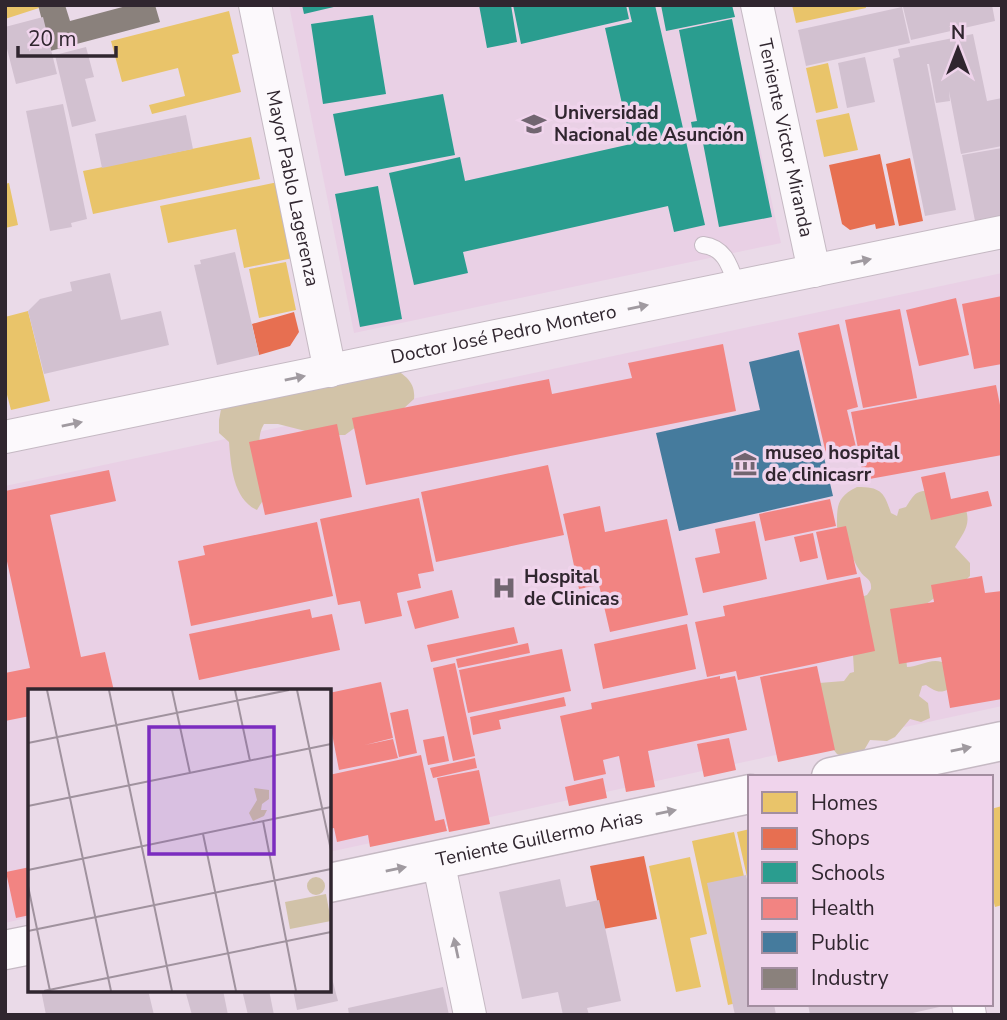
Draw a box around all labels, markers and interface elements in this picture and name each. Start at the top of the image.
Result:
scale bar [18,14,116,58]
north arrow [923,14,993,84]
text: N [951,20,965,46]
text: 20 m [28,25,77,53]
street label: Teniente Victor Miranda [752,36,819,240]
street label: Mayor Pablo Lagerenza [260,88,325,289]
place label: Universidad Nacional de Asunción [554,100,744,148]
school or university icon: Universidad Nacional de Asunción [520,110,548,138]
one-way arrow [850,256,872,267]
street label: Doctor José Pedro Montero [388,299,619,370]
one-way arrow [627,301,649,312]
one-way arrow [284,372,306,383]
one-way arrow [61,418,83,429]
place label: museo hospital de clinicasrr [765,440,900,488]
museum icon: museo hospital de clinicasrr [731,450,759,478]
place label: Hospital de Clinicas [524,564,619,612]
hospital icon: Hospital de Clinicas [490,574,518,602]
inset map [28,689,331,992]
one-way arrow [950,744,972,755]
legend [748,775,993,1006]
text: Homes [811,789,878,817]
street label: Teniente Guillermo Arias [434,804,645,873]
one-way arrow [655,806,677,817]
text: Shops [811,824,870,852]
text: Schools [811,859,885,887]
one-way arrow [385,863,407,874]
text: Health [811,894,875,922]
text: Public [811,929,869,957]
one-way arrow [451,937,462,959]
text: Industry [811,964,889,992]

